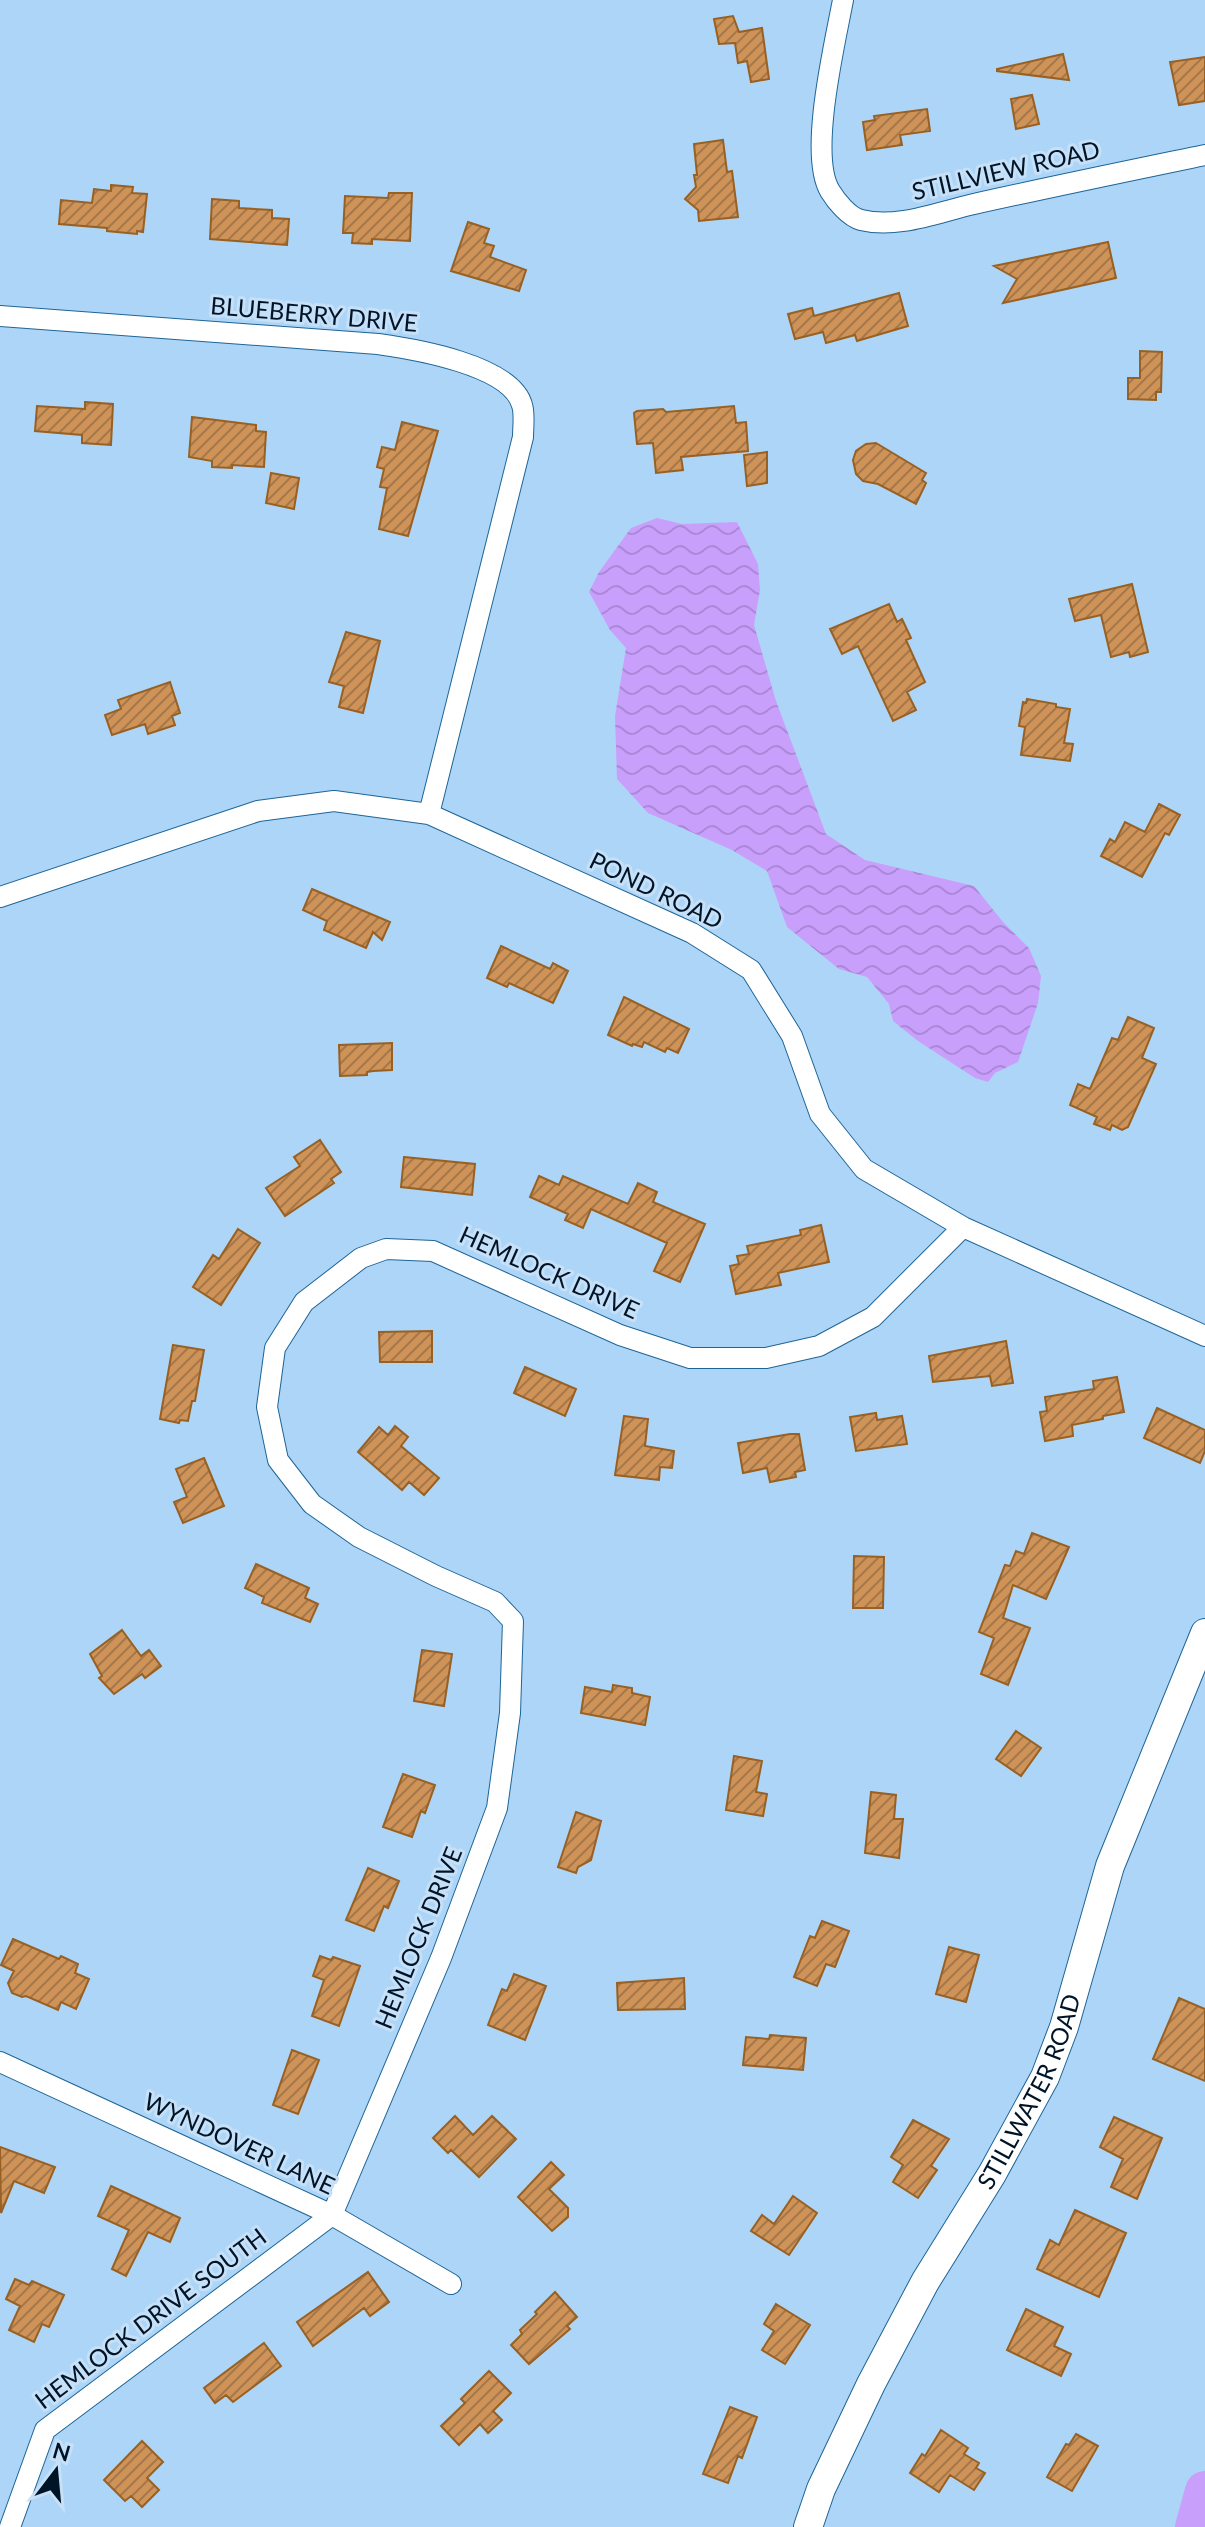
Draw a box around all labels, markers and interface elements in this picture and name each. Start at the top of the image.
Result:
street label: STILLVIEW ROAD [909,134,1103,205]
street label: BLUEBERRY DRIVE [209,290,419,337]
street label: POND ROAD [585,845,728,934]
street label: HEMLOCK DRIVE [455,1219,644,1324]
street label: HEMLOCK DRIVE [368,1842,467,2033]
street label: STILLWATER ROAD [970,1990,1086,2194]
street label: WYNDOVER LANE [140,2086,340,2200]
street label: HEMLOCK DRIVE SOUTH [29,2221,271,2414]
north arrow [16,2431,96,2511]
text: N [50,2436,74,2467]

